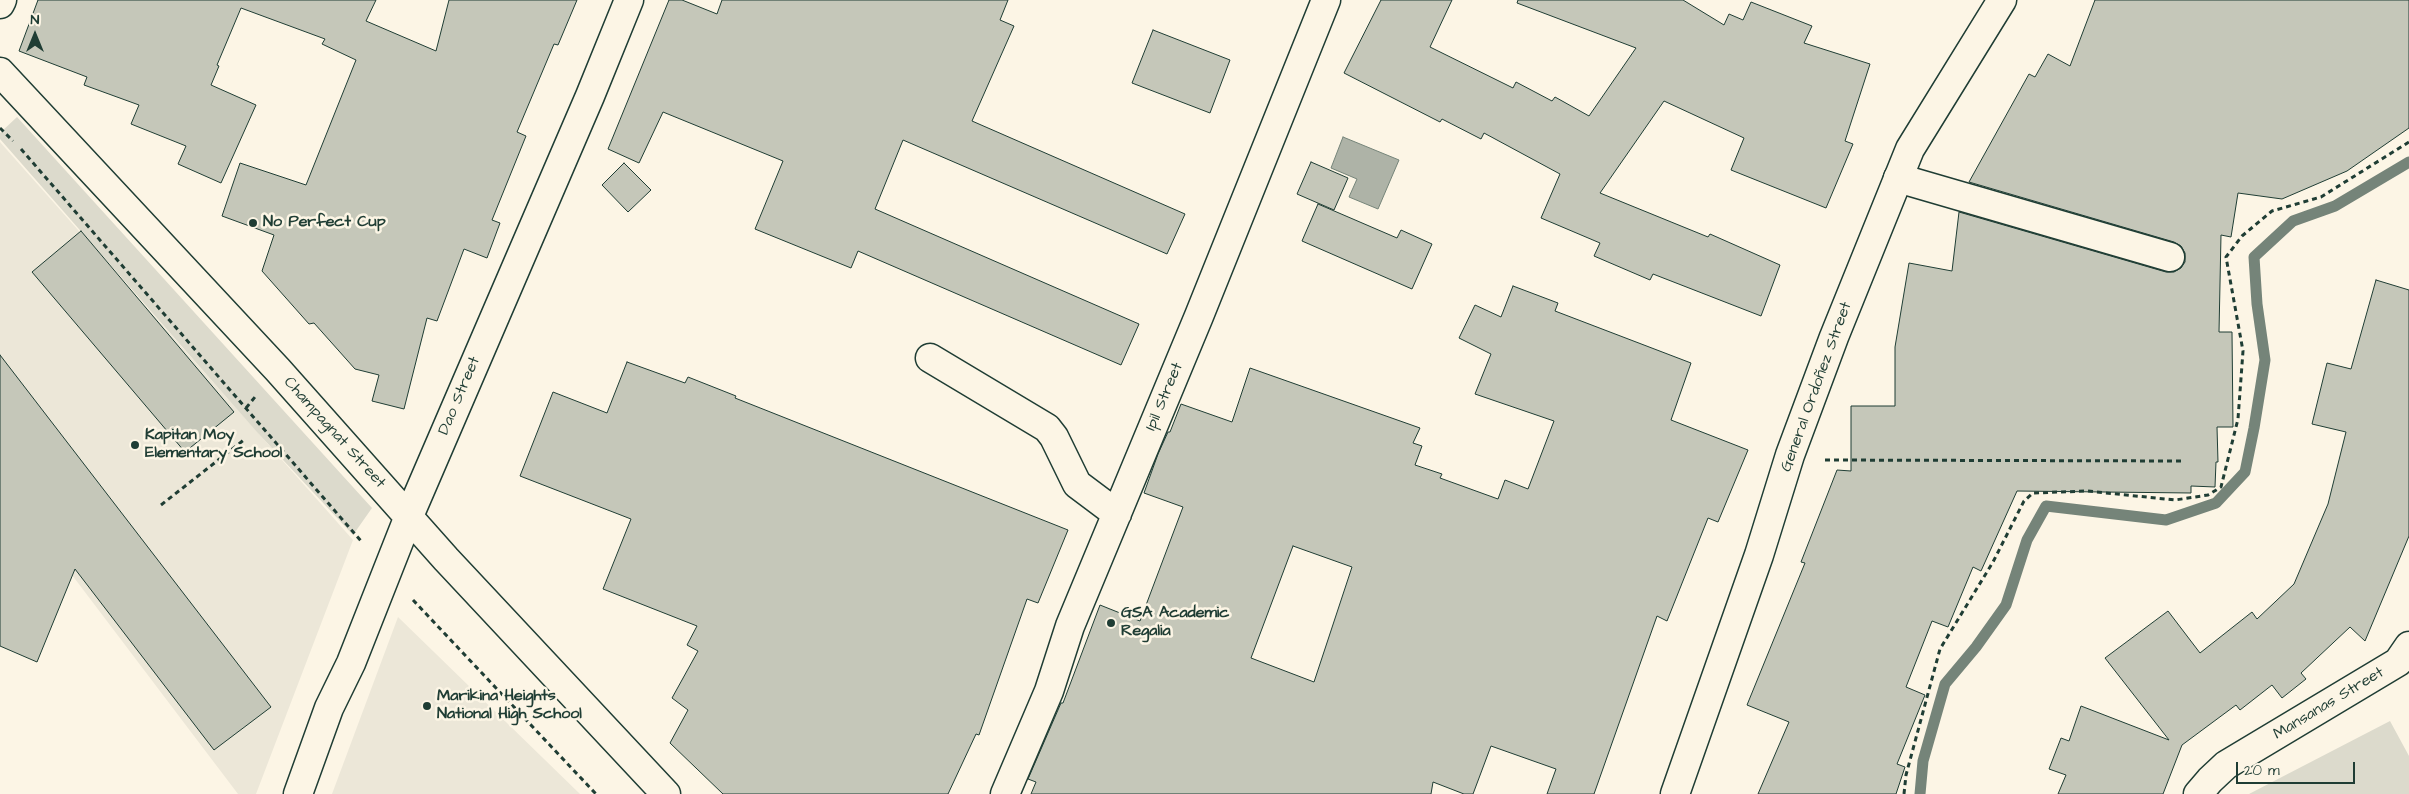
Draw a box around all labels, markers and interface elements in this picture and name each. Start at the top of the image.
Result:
north arrow [10,10,60,60]
text: N [31,10,39,30]
place label: No Perfect Cup [263,213,386,233]
marker: No Perfect Cup [247,217,259,229]
street label: General Ordoñez Street [1777,299,1857,475]
street label: Dao Street [435,354,485,438]
street label: Ipil Street [1142,360,1188,434]
street label: Champagnat Street [279,373,389,493]
place label: Kapitan Moy Elementary School [145,426,282,464]
marker: Kapitan Moy Elementary School [129,439,141,451]
place label: GSA Academic Regalia [1121,604,1229,642]
marker: GSA Academic Regalia [1105,617,1117,629]
street label: Mansanas Street [2270,663,2388,745]
place label: Marikina Heights National High School [437,687,582,725]
marker: Marikina Heights National High School [421,700,433,712]
scale bar [2239,752,2358,784]
text: 20 m [2244,760,2280,781]

